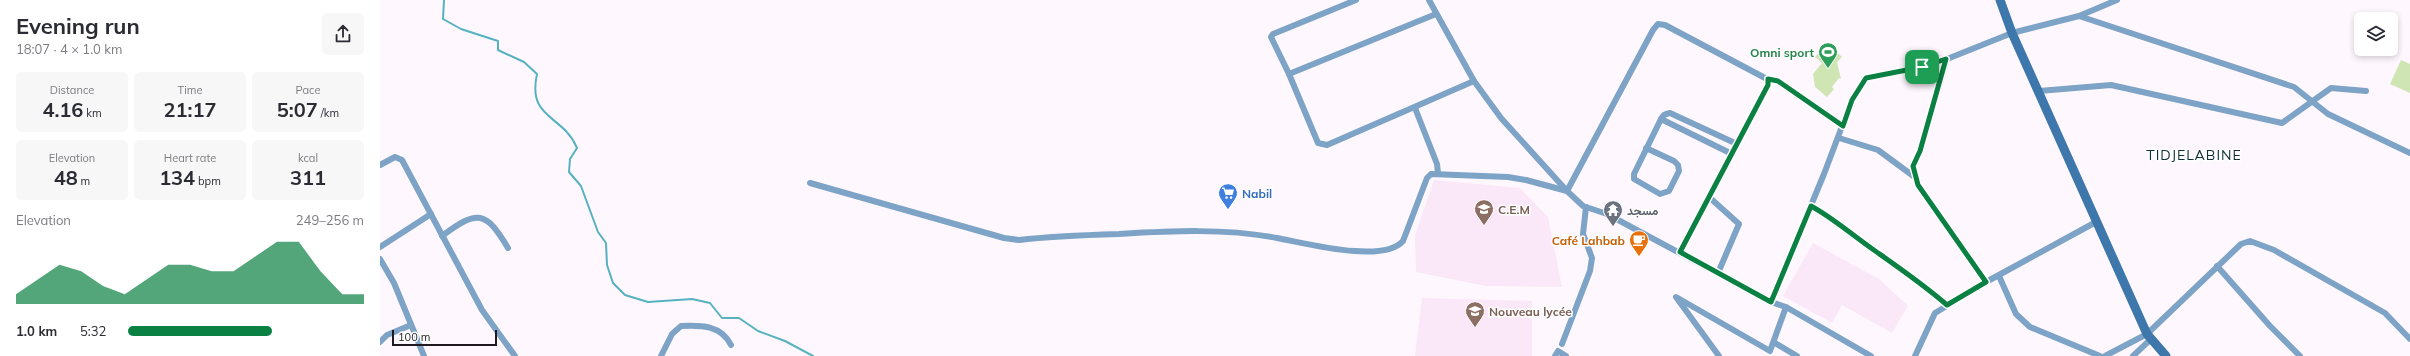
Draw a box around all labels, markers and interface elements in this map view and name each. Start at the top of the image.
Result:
text: Evening run [16,12,140,40]
map controls [2354,12,2398,56]
button: layers [2354,12,2398,56]
button: share [322,13,364,55]
text: 18:07 · 4 × 1.0 km [16,41,122,57]
sports icon: Omni sport [1817,41,1839,69]
place label: Omni sport [1750,45,1814,60]
pin [1905,50,1939,84]
icon: arrive [1911,56,1933,78]
text: Distance [50,83,94,97]
text: Time [178,83,202,97]
text: Pace [296,83,320,97]
text: 4.16 [42,97,83,122]
text: 21:17 [164,97,216,122]
text: 5:07 [277,97,318,122]
text: km [83,106,102,120]
text: /km [318,106,339,120]
district label: TIDJELABINE [2146,146,2242,164]
text: Elevation [49,151,95,165]
text: Heart rate [164,151,216,165]
text: kcal [298,151,318,165]
text: 48 [54,165,78,190]
text: 134 [159,165,195,190]
text: 311 [290,165,326,190]
text: m [78,174,90,188]
text: bpm [195,174,221,188]
supermarket icon: Nabil [1217,182,1239,210]
place label: Nabil [1242,186,1272,201]
school or university icon: C.E.M [1473,198,1495,226]
temple icon: مسجد [1602,199,1624,227]
place label: C.E.M [1498,202,1530,217]
place label: مسجد [1627,203,1659,218]
text: Elevation [16,212,71,228]
text: 249–256 m [296,212,364,228]
cafe icon: Café Lahbab [1628,229,1650,257]
place label: Café Lahbab [1552,233,1625,248]
school or university icon: Nouveau lycée [1464,300,1486,328]
place label: Nouveau lycée [1489,304,1572,319]
text: 1.0 km [16,323,57,339]
text: 5:32 [80,323,106,339]
scale bar [392,328,497,347]
text: 100 m [398,330,430,344]

